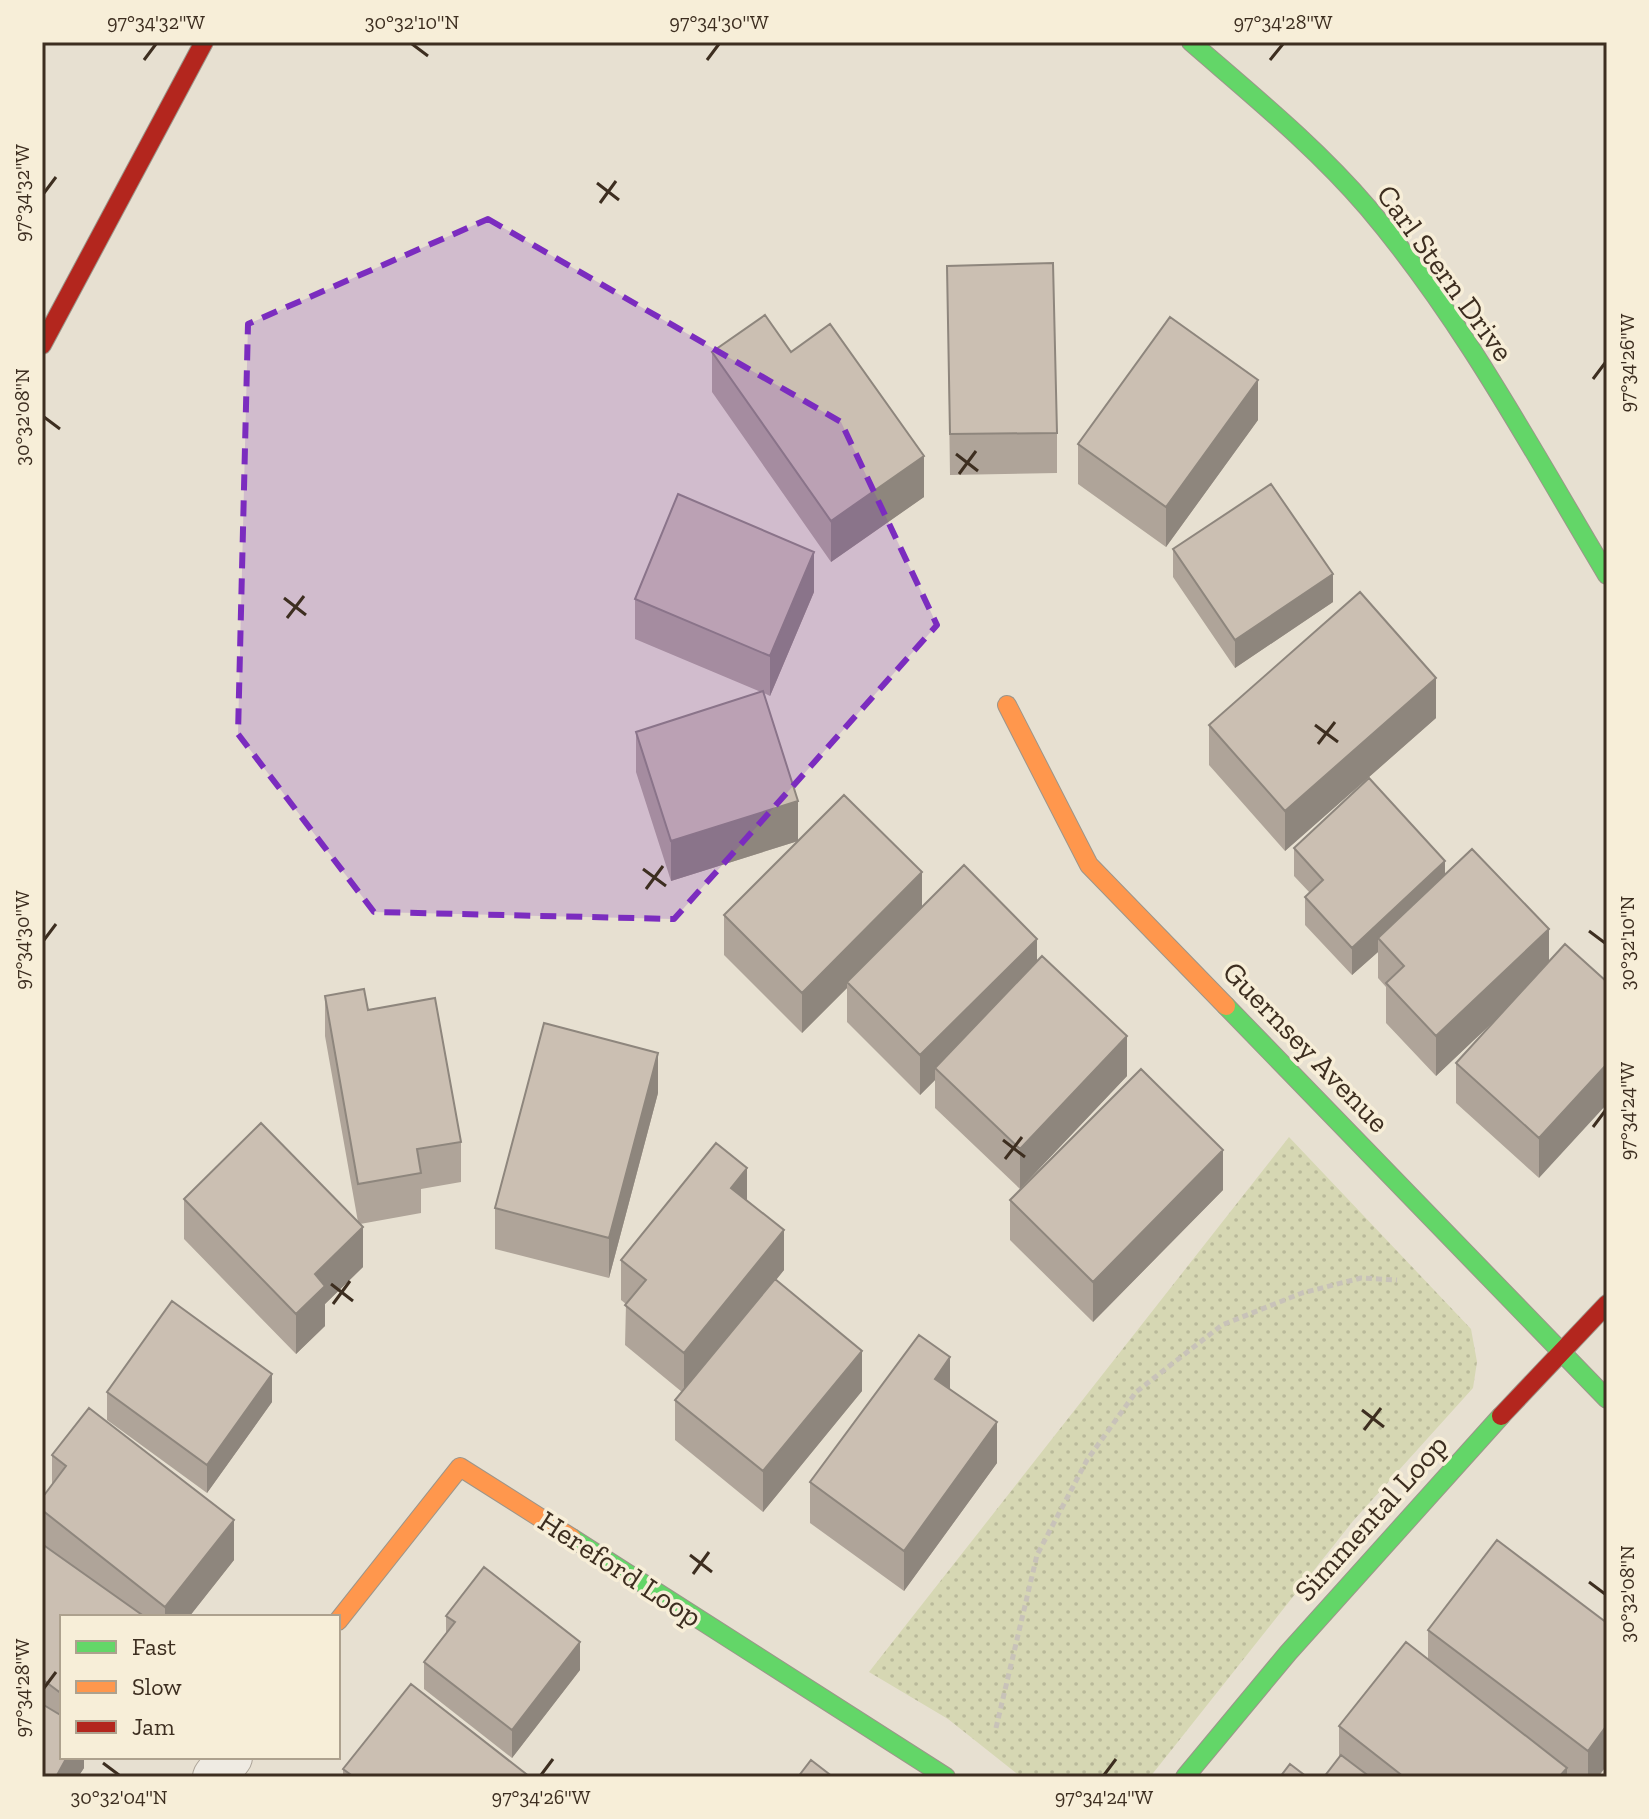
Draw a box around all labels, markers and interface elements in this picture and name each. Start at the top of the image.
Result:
text: 97°34'32"W [107,10,205,34]
text: 30°32'10"N [365,10,459,34]
text: 97°34'30"W [669,10,769,34]
text: 97°34'28"W [1233,10,1333,34]
text: 97°34'32"W [10,144,34,242]
street label: Carl Stern Drive [1369,178,1521,368]
text: 97°34'26"W [1615,313,1639,412]
text: 30°32'08"N [10,368,34,466]
text: 97°34'30"W [10,890,34,990]
text: 30°32'10"N [1615,896,1639,990]
street label: Guernsey Avenue [1215,954,1397,1140]
text: 97°34'24"W [1615,1061,1639,1160]
street label: Simmental Loop [1287,1427,1455,1609]
street label: Hereford Loop [532,1503,708,1635]
text: 30°32'08"N [1615,1545,1639,1643]
legend [60,1615,340,1759]
text: Fast [132,1632,176,1661]
text: 97°34'28"W [10,1638,34,1738]
text: Slow [132,1672,182,1701]
text: Jam [132,1712,175,1741]
text: 30°32'04"N [70,1785,168,1809]
text: 97°34'26"W [492,1785,591,1809]
text: 97°34'24"W [1055,1785,1154,1809]

